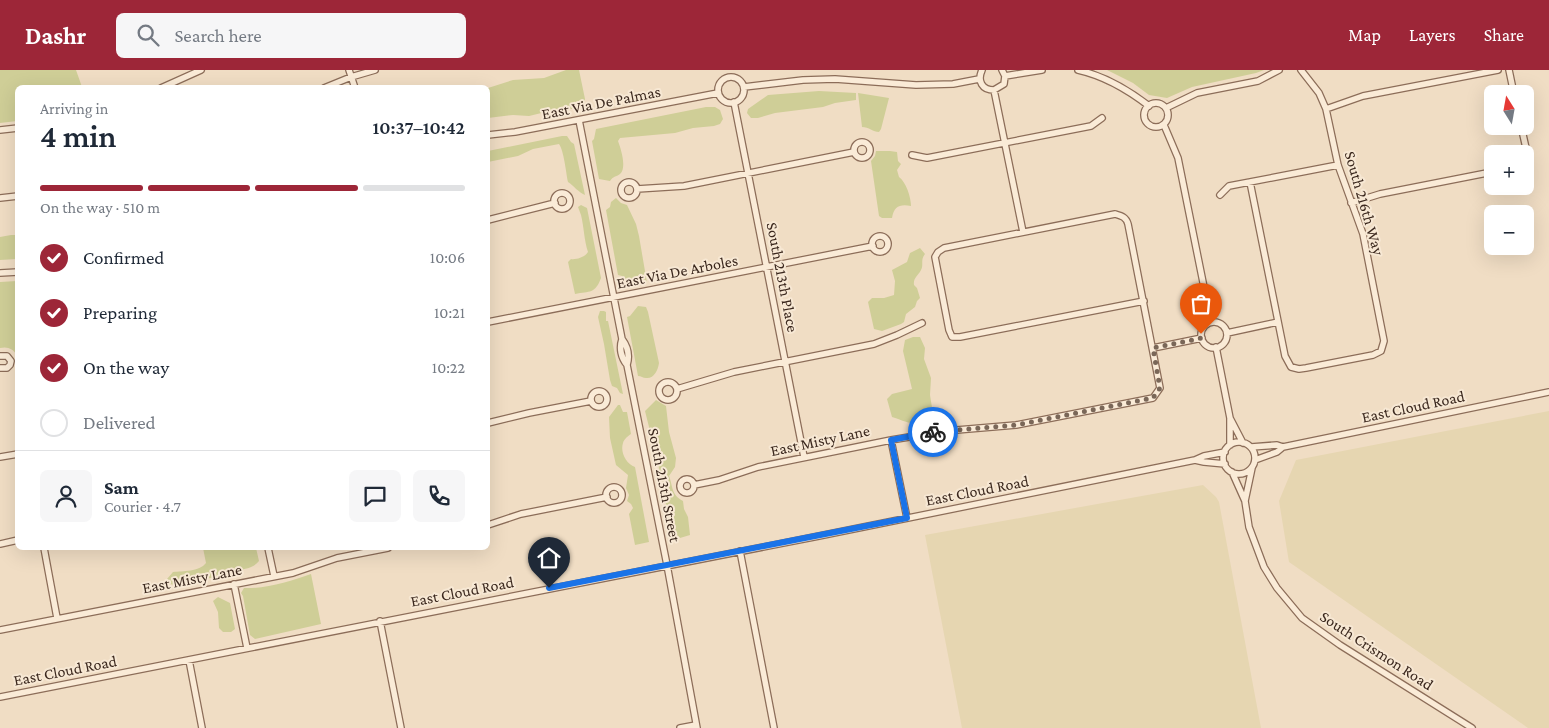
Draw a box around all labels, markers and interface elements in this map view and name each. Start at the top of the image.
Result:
search box [116,13,466,58]
icon: search [134,21,162,49]
text: Dashr [25,22,86,49]
text: Search here [174,25,262,46]
text: Map [1348,25,1381,45]
text: Layers [1409,25,1456,45]
text: Share [1484,25,1524,45]
street label: East Via De Palmas [540,83,662,122]
north arrow [1484,85,1534,135]
map controls [1484,85,1534,255]
text: Arriving in [40,100,108,117]
text: 10:37–10:42 [373,117,465,138]
text: 4 min [40,118,116,154]
button: + [1484,145,1534,195]
street label: South 216th Way [1341,149,1388,258]
text: On the way · 510 m [40,199,160,216]
button: − [1484,205,1534,255]
street label: South 213th Place [764,221,801,333]
icon: check [40,244,68,272]
text: Confirmed [83,247,164,268]
text: 10:06 [430,249,465,266]
street label: East Via De Arboles [615,251,739,292]
pin [1180,283,1222,334]
icon: bag [1187,290,1215,318]
icon: check [40,299,68,327]
text: Preparing [83,302,157,323]
text: 10:21 [434,304,465,321]
icon: check [40,354,68,382]
text: On the way [83,357,169,378]
text: 10:22 [432,359,465,376]
street label: East Cloud Road [1360,387,1467,426]
courier [908,407,958,457]
text: Delivered [83,412,156,433]
icon: bike [919,418,947,446]
street label: East Misty Lane [769,422,871,460]
street label: South 213th Street [645,427,684,544]
button: person [40,470,92,522]
button: chat [349,470,401,522]
button: phone [413,470,465,522]
street label: East Cloud Road [924,472,1031,509]
text: Sam [104,477,139,498]
text: Courier · 4.7 [104,498,181,515]
pin [528,537,570,588]
icon: home [535,544,563,572]
street label: East Misty Lane [141,561,243,597]
street label: East Cloud Road [409,573,516,610]
street label: South Crismon Road [1317,608,1437,694]
street label: East Cloud Road [12,652,119,689]

